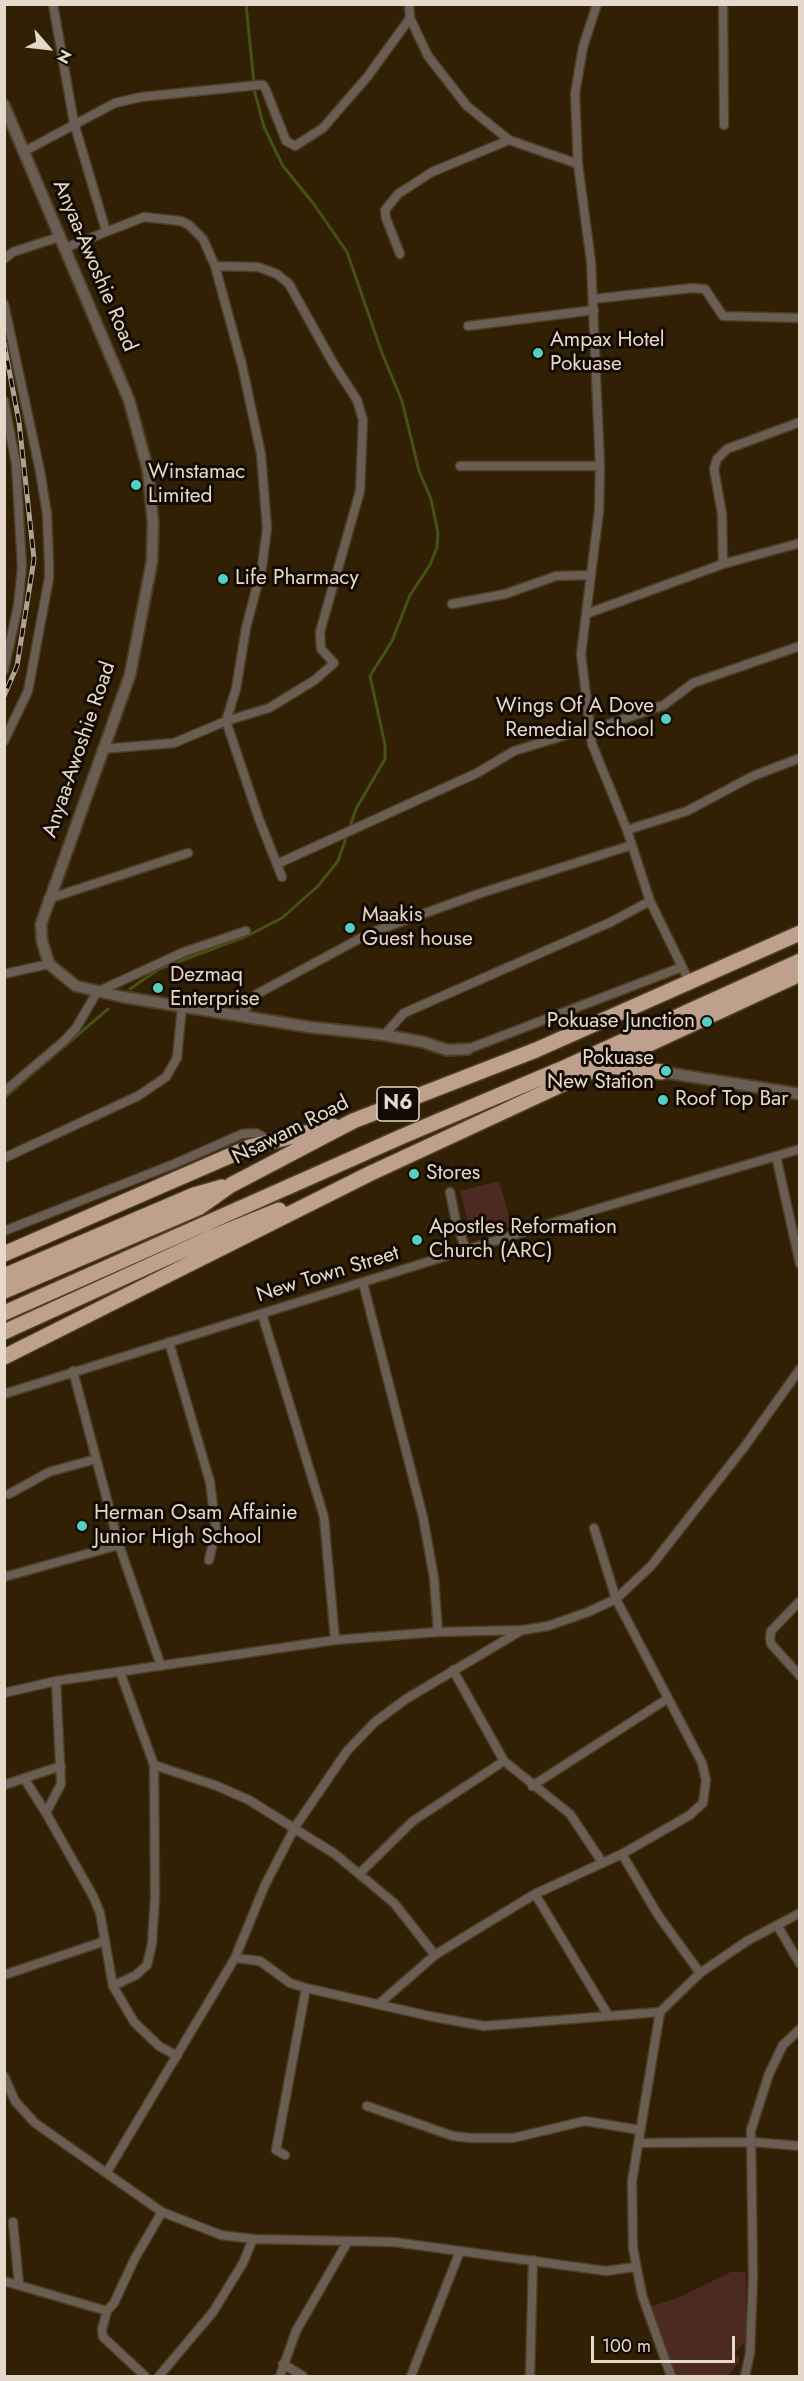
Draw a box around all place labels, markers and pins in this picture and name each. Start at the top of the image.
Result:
place label: Ampax Hotel Pokuase [550,328,665,378]
marker: Ampax Hotel Pokuase [531,346,545,360]
place label: Winstamac Limited [148,460,245,510]
marker: Winstamac Limited [129,478,143,492]
place label: Life Pharmacy [235,566,359,592]
marker: Life Pharmacy [216,572,230,586]
place label: Wings Of A Dove Remedial School [496,694,654,744]
marker: Wings Of A Dove Remedial School [659,712,673,726]
place label: Maakis Guest house [362,903,473,953]
marker: Maakis Guest house [343,921,357,935]
place label: Dezmaq Enterprise [170,963,260,1013]
marker: Dezmaq Enterprise [151,981,165,995]
place label: Pokuase Junction [547,1009,695,1035]
marker: Pokuase Junction [700,1015,714,1029]
place label: Pokuase New Station [547,1046,654,1096]
marker: Pokuase New Station [659,1064,673,1078]
place label: Roof Top Bar [675,1087,788,1113]
marker: Roof Top Bar [656,1093,670,1107]
place label: Stores [426,1161,480,1187]
marker: Stores [407,1167,421,1181]
place label: Apostles Reformation Church (ARC) [429,1215,617,1265]
marker: Apostles Reformation Church (ARC) [410,1233,424,1247]
place label: Herman Osam Affainie Junior High School [94,1501,297,1551]
marker: Herman Osam Affainie Junior High School [75,1519,89,1533]

